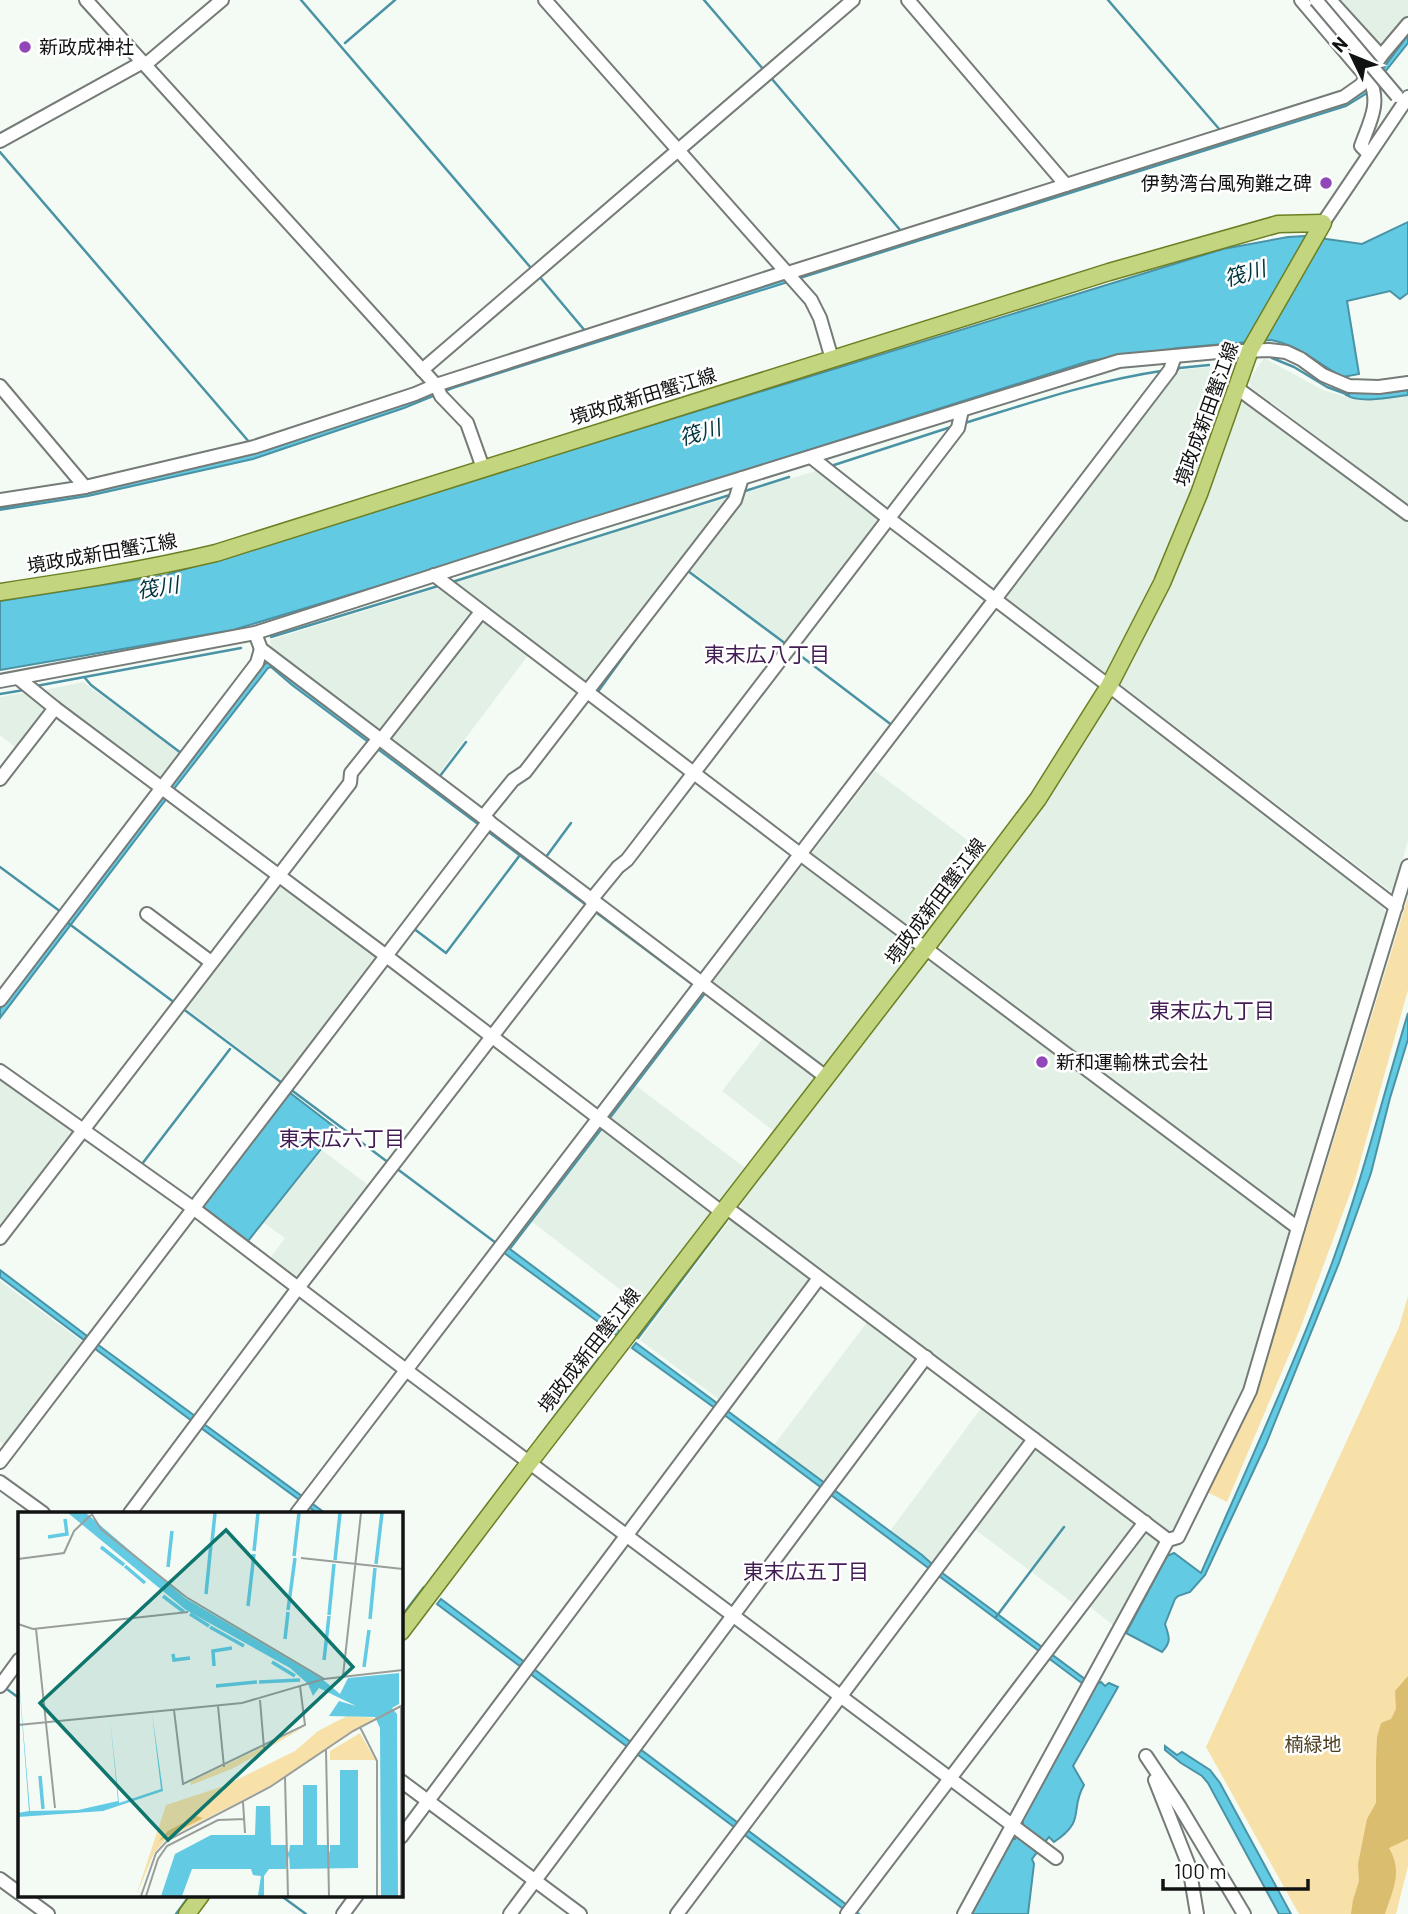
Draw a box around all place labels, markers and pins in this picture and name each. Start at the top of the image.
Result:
place label: 新政成神社 [39,35,134,58]
marker: 新政成神社 [17,39,33,55]
place label: 伊勢湾台風殉難之碑 [1141,171,1312,194]
marker: 伊勢湾台風殉難之碑 [1318,175,1334,191]
place label: 新和運輸株式会社 [1056,1050,1208,1073]
marker: 新和運輸株式会社 [1034,1054,1050,1070]

